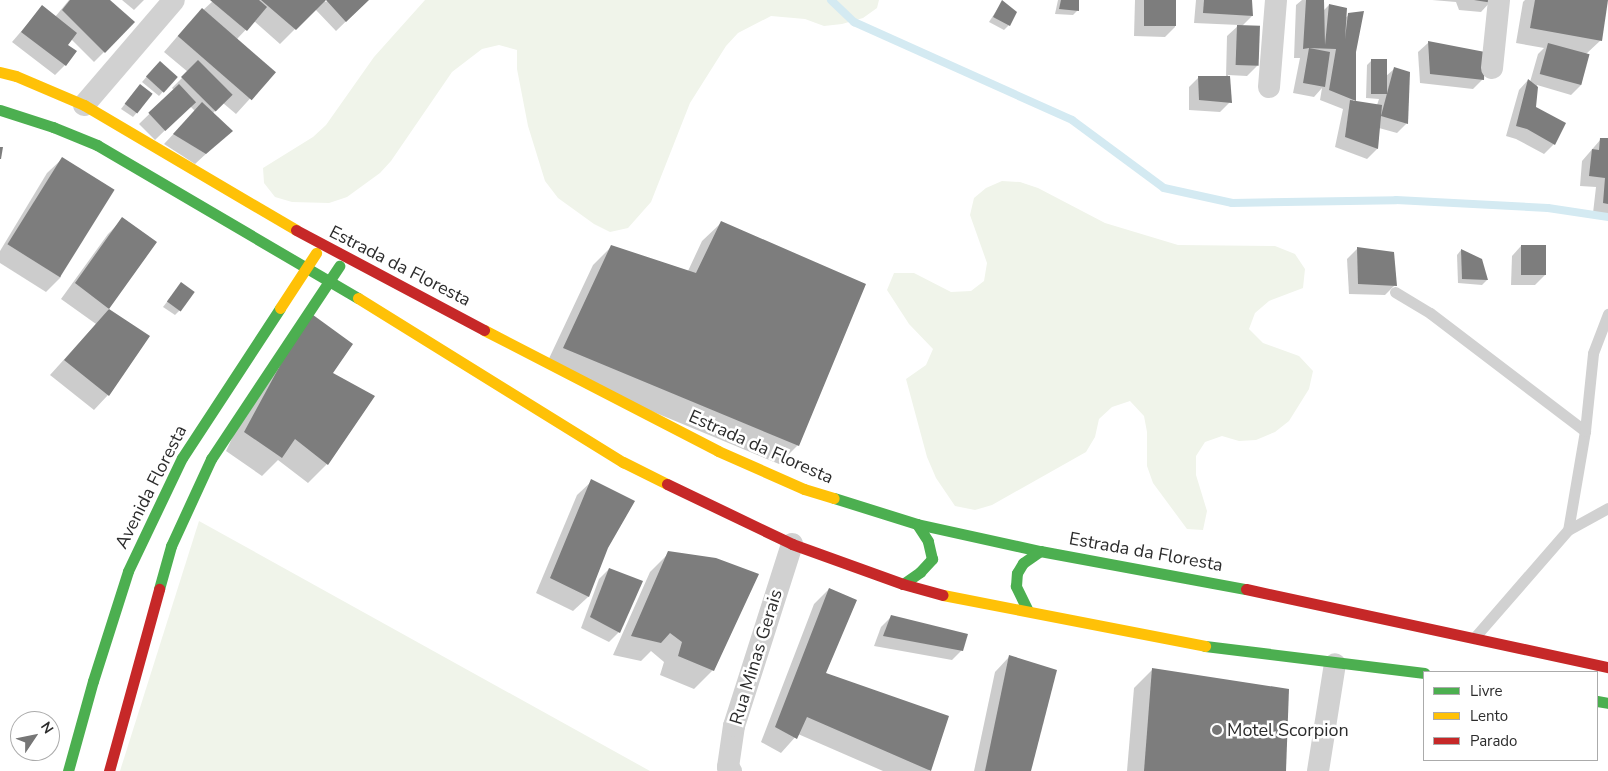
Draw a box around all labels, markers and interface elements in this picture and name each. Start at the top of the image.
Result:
street label: Estrada da Floresta [326,221,474,311]
street label: Estrada da Floresta [685,405,837,489]
street label: Avenida Floresta [111,422,191,552]
street label: Estrada da Floresta [1067,528,1225,576]
street label: Rua Minas Gerais [725,587,787,727]
legend [1423,671,1598,761]
text: Livre [1470,681,1503,701]
text: Lento [1470,706,1508,726]
north arrow [10,711,60,761]
text: N [36,718,58,738]
place label: Motel Scorpion [1227,719,1349,741]
marker: Motel Scorpion [1211,724,1223,736]
text: Parado [1470,731,1517,751]

